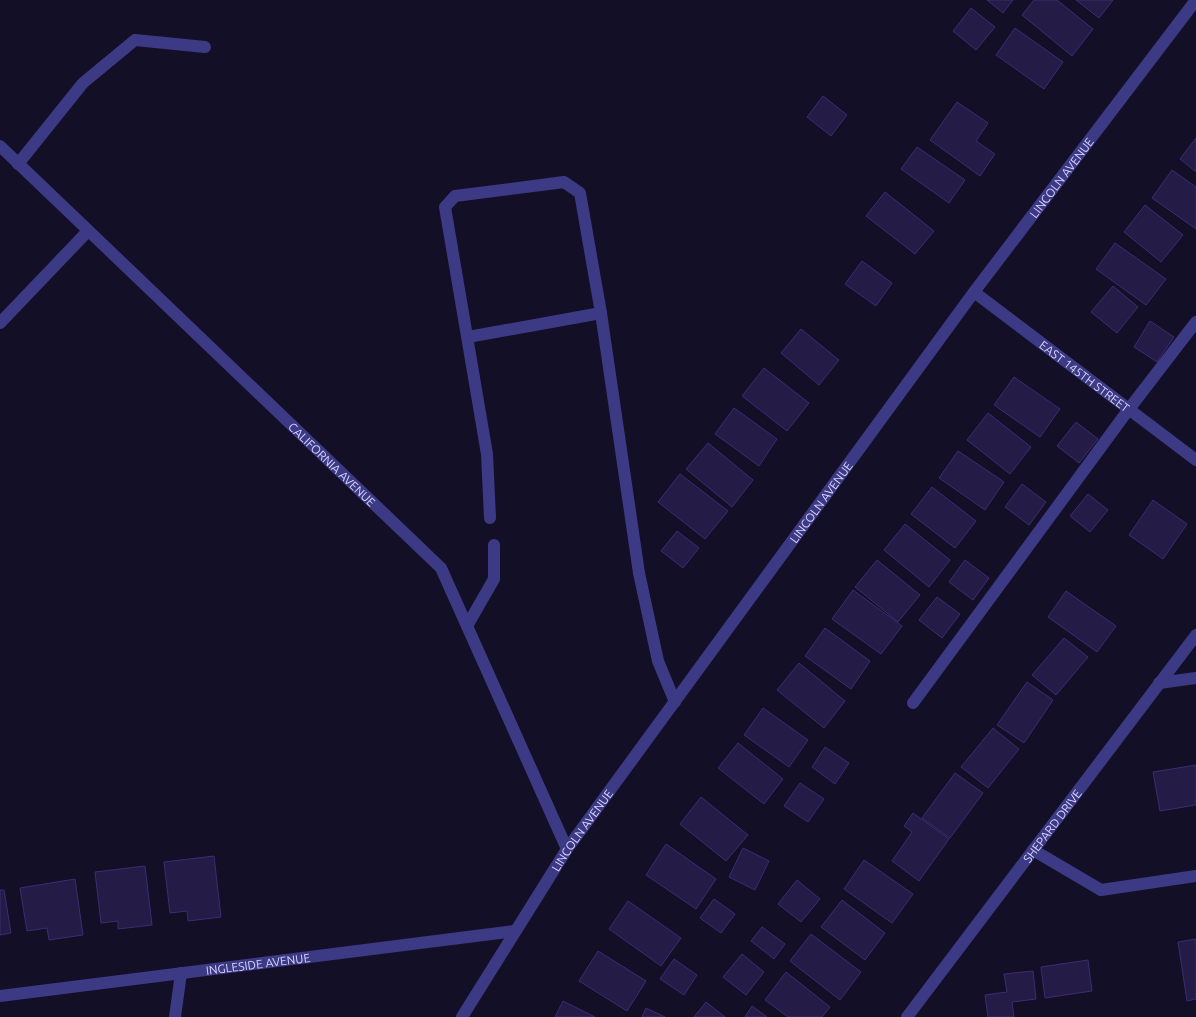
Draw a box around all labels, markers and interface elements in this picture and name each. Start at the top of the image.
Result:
street label: LINCOLN AVENUE [1027,135,1096,220]
street label: EAST 145TH STREET [1037,338,1133,414]
street label: CALIFORNIA AVENUE [286,420,379,509]
street label: LINCOLN AVENUE [787,459,855,545]
street label: SHEPARD DRIVE [1020,786,1084,865]
street label: LINCOLN AVENUE [548,787,615,873]
street label: INGLESIDE AVENUE [205,950,311,976]

